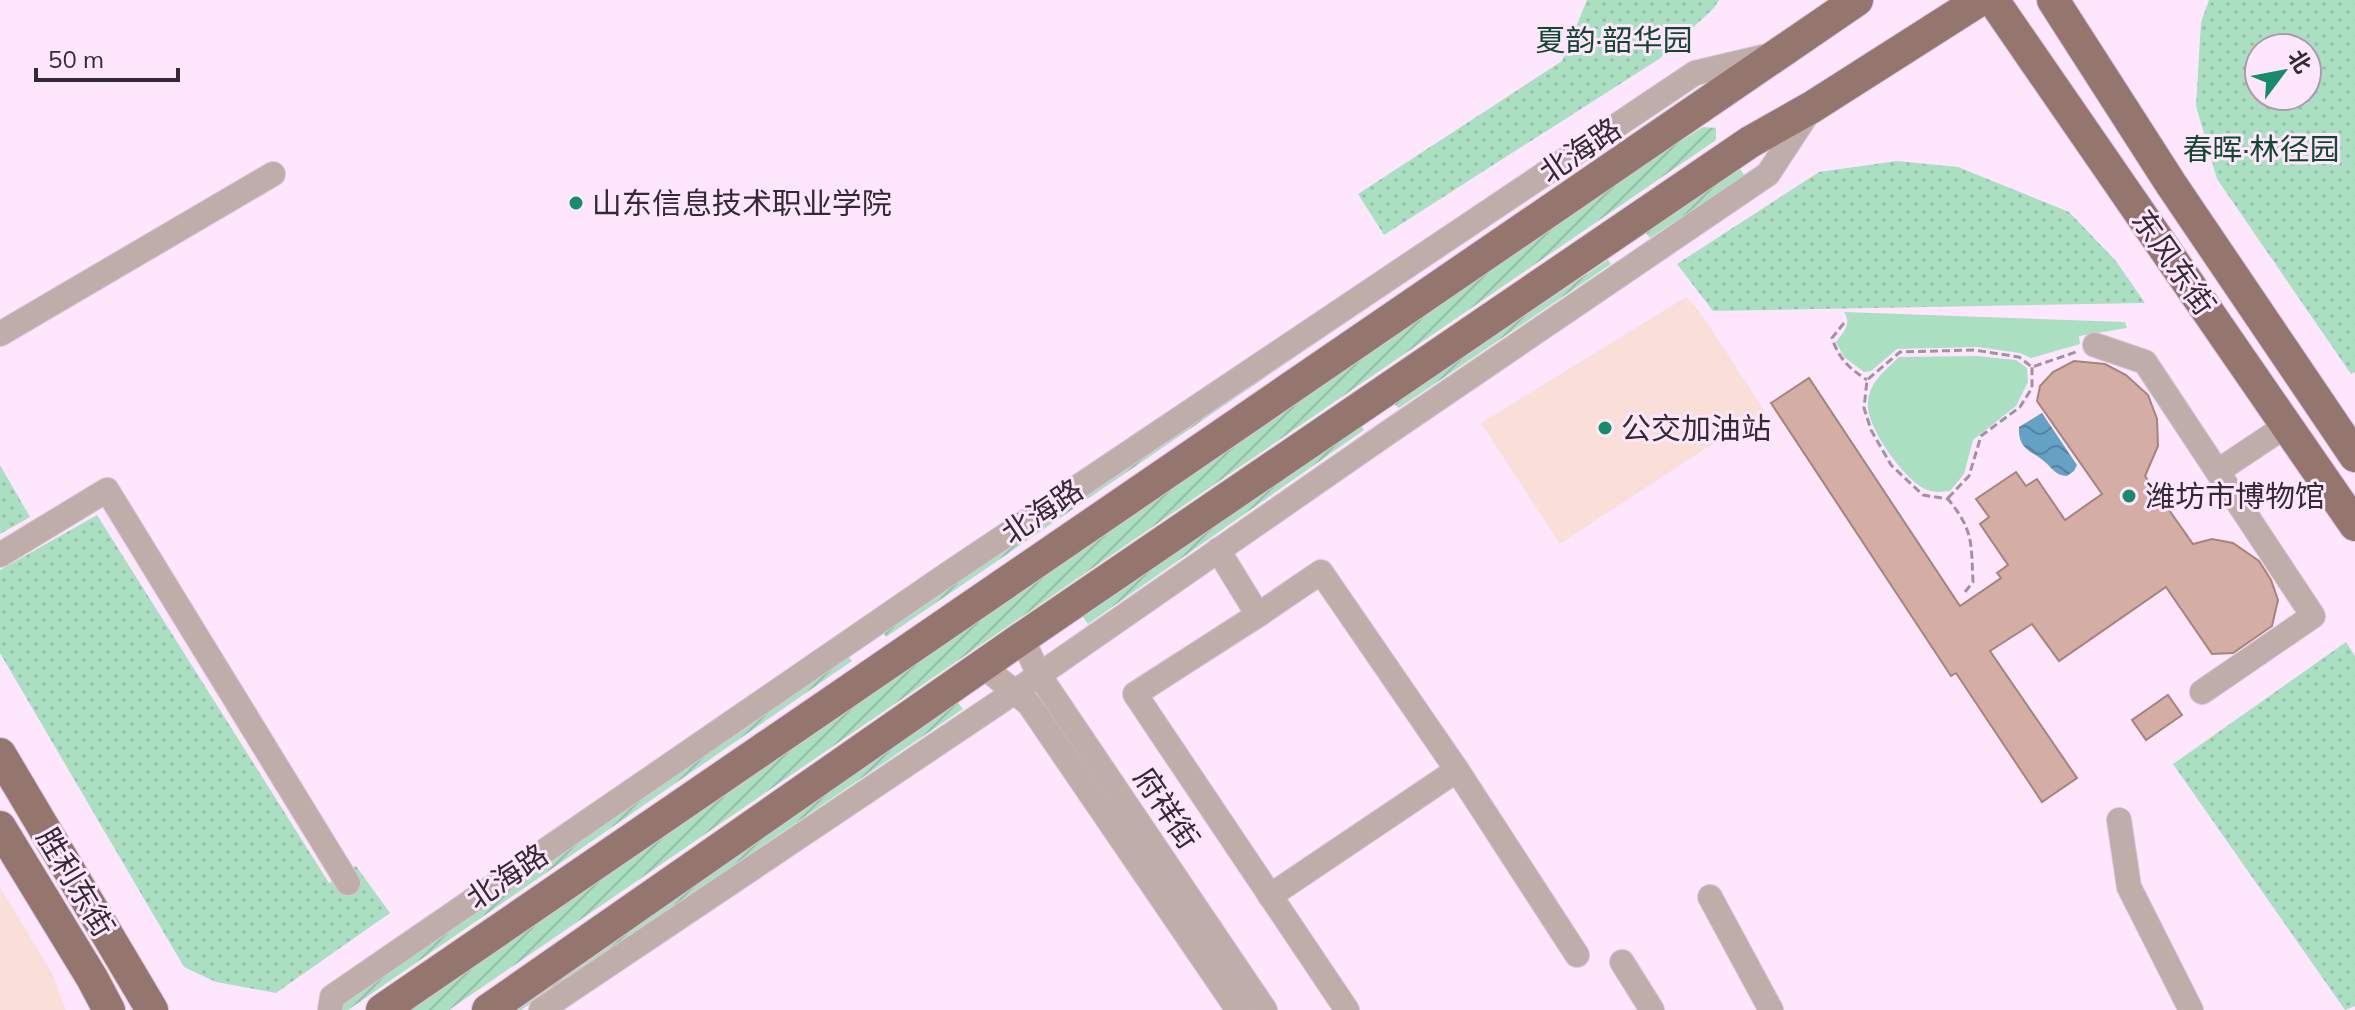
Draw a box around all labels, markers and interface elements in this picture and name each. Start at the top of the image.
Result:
park label: 夏韵·韶华园 [1536,21,1692,59]
scale bar [36,32,178,82]
north arrow [2243,32,2323,112]
text: 50 m [48,44,104,74]
text: 北 [2282,45,2318,78]
street label: 北海路 [1532,109,1628,191]
park label: 春晖·林径园 [2183,130,2339,168]
place label: 山东信息技术职业学院 [592,184,892,222]
marker: 山东信息技术职业学院 [567,194,585,212]
street label: 东风东街 [2124,202,2224,322]
place label: 公交加油站 [1621,409,1771,447]
marker: 公交加油站 [1596,419,1614,437]
street label: 北海路 [994,470,1090,552]
place label: 潍坊市博物馆 [2145,477,2325,515]
marker: 潍坊市博物馆 [2120,487,2138,505]
street label: 府祥街 [1126,760,1208,856]
street label: 胜利东街 [29,821,123,943]
street label: 北海路 [459,835,555,917]

